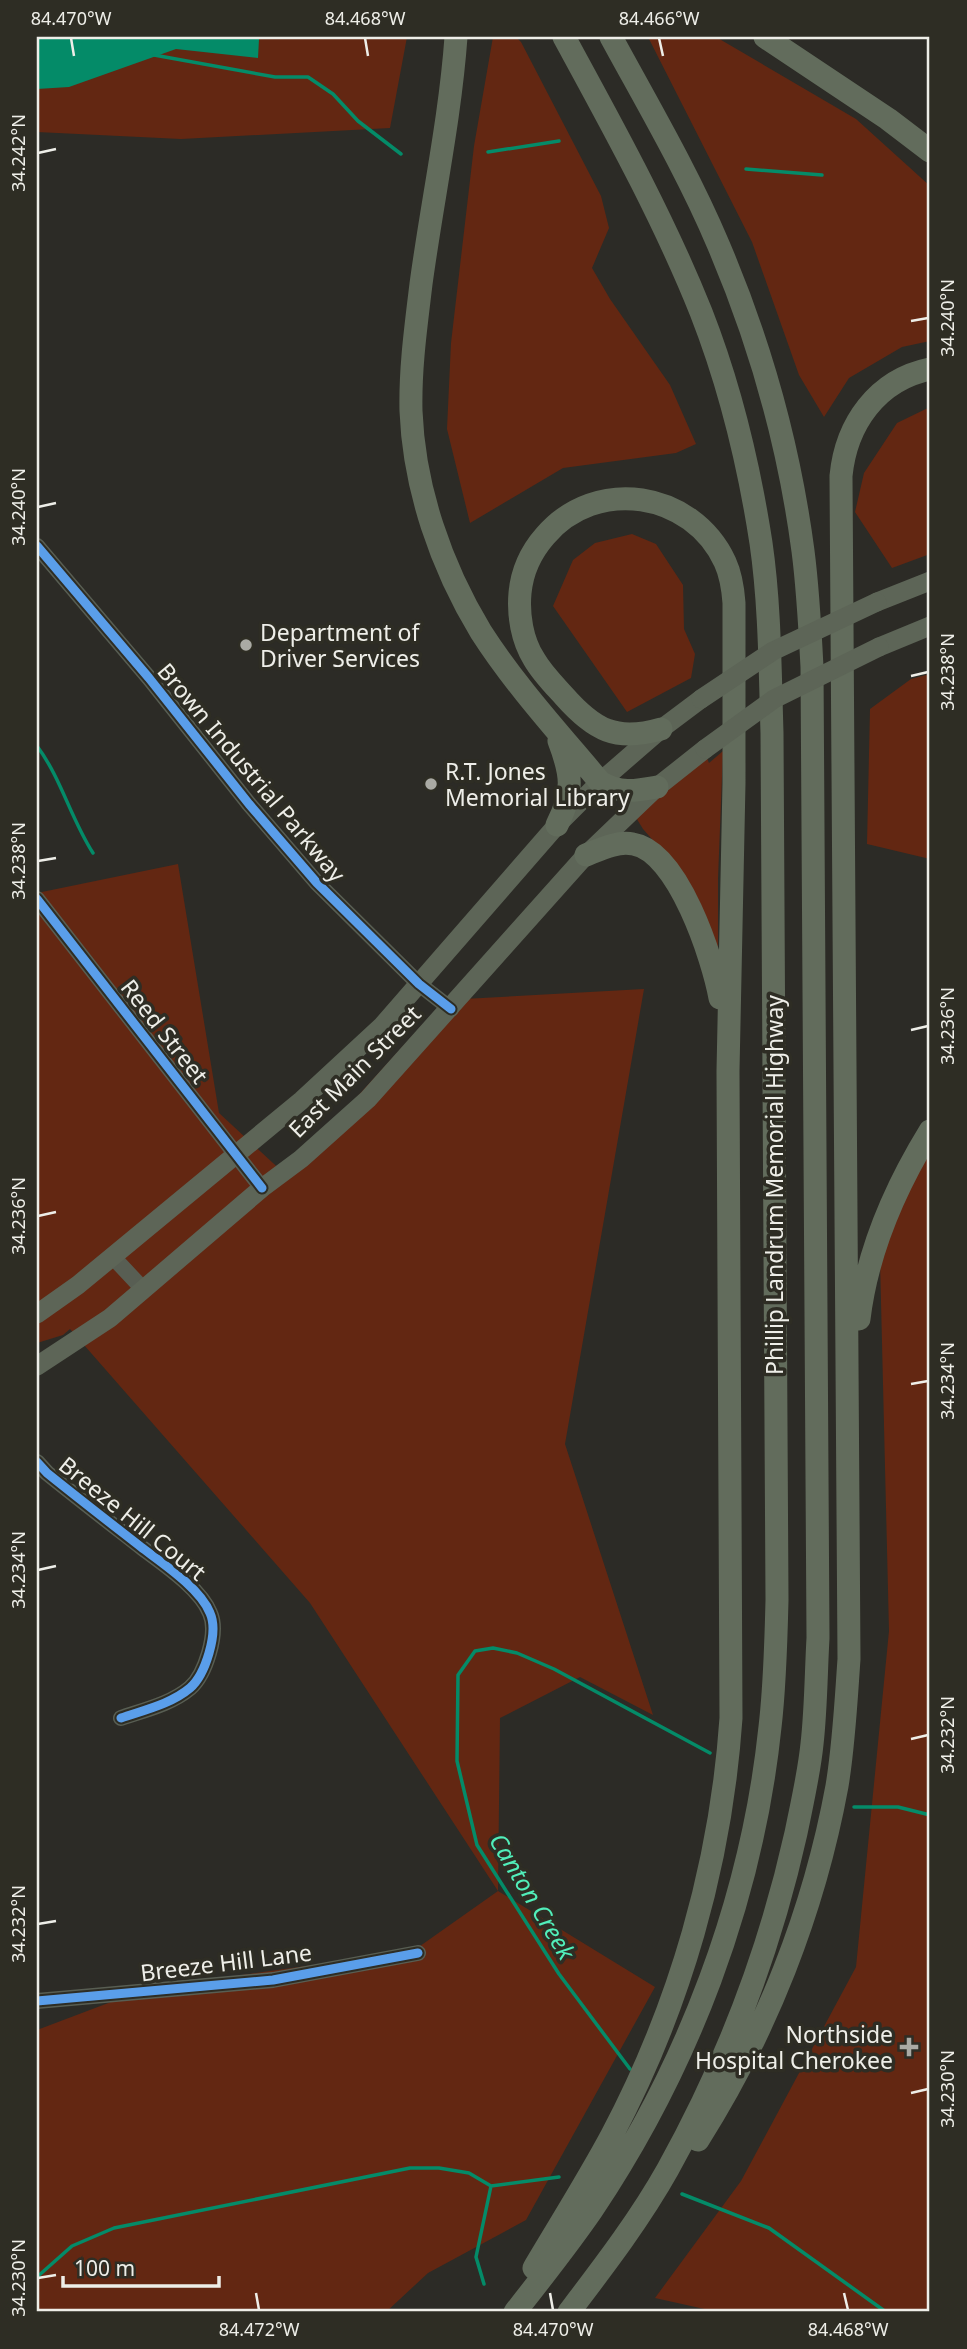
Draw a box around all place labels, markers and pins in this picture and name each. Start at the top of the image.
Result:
place label: Department of Driver Services [260,616,421,674]
marker: Department of Driver Services [238,637,254,653]
place label: R.T. Jones Memorial Library [445,755,630,813]
marker: R.T. Jones Memorial Library [423,776,439,792]
place label: Northside Hospital Cherokee [695,2018,893,2076]
marker: Northside Hospital Cherokee [899,2037,919,2057]

